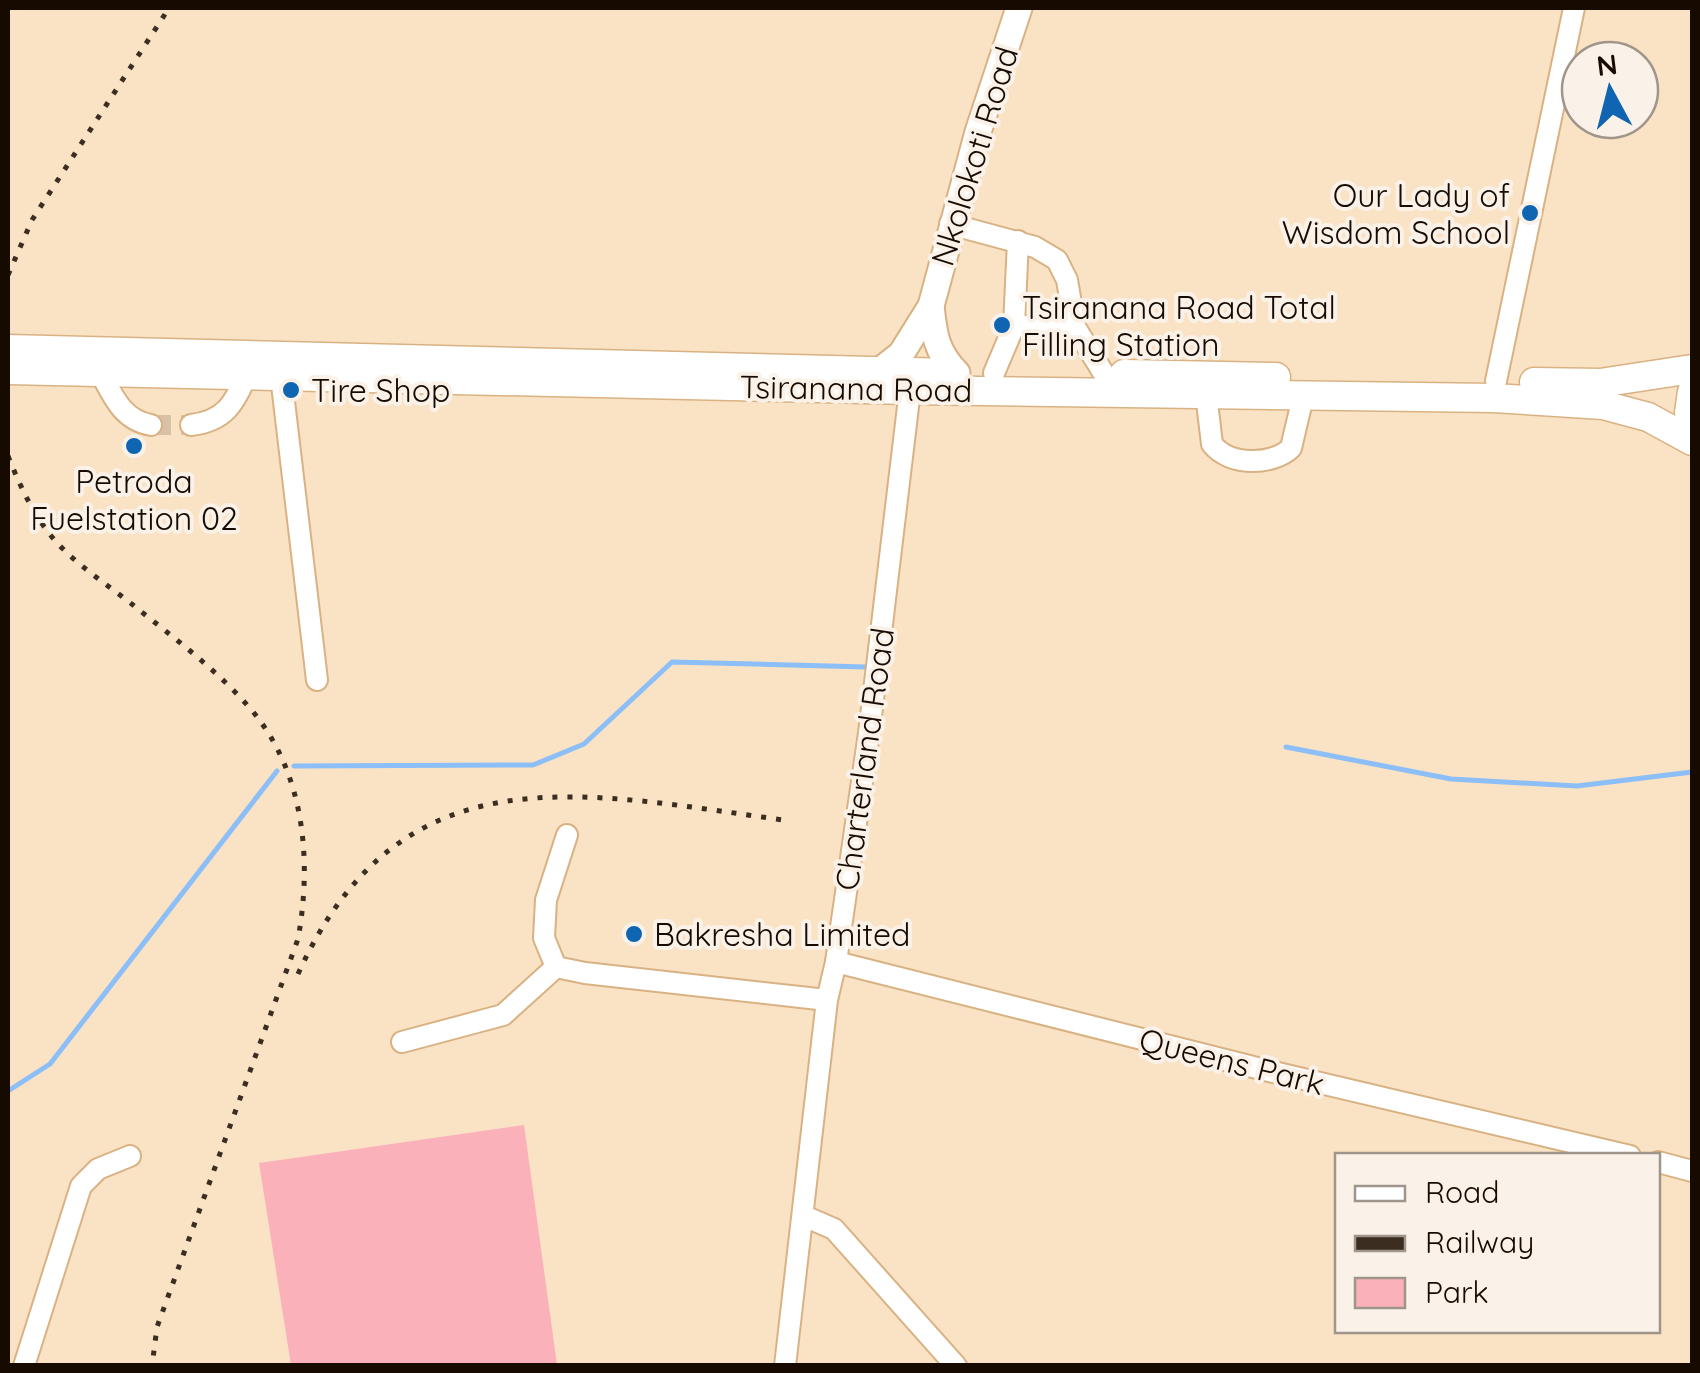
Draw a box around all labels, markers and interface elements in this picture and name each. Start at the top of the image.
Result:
north arrow [1560,40,1660,140]
street label: Nkolokoti Road [922,42,1026,270]
text: N [1595,46,1619,83]
place label: Our Lady of Wisdom School [1282,175,1510,252]
marker: Our Lady of Wisdom School [1519,202,1541,224]
place label: Tsiranana Road Total Filling Station [1022,287,1336,364]
marker: Tsiranana Road Total Filling Station [991,314,1013,336]
street label: Tsiranana Road [739,366,973,410]
place label: Tire Shop [311,370,451,410]
marker: Tire Shop [280,379,302,401]
marker: Petroda Fuelstation 02 [123,435,145,457]
place label: Petroda Fuelstation 02 [30,461,238,538]
street label: Charterland Road [826,625,902,893]
place label: Bakresha Limited [654,914,910,954]
marker: Bakresha Limited [623,923,645,945]
street label: Queens Park [1135,1019,1329,1103]
legend [1335,1153,1660,1333]
text: Road [1425,1173,1499,1211]
text: Railway [1425,1223,1534,1261]
text: Park [1425,1273,1489,1311]

